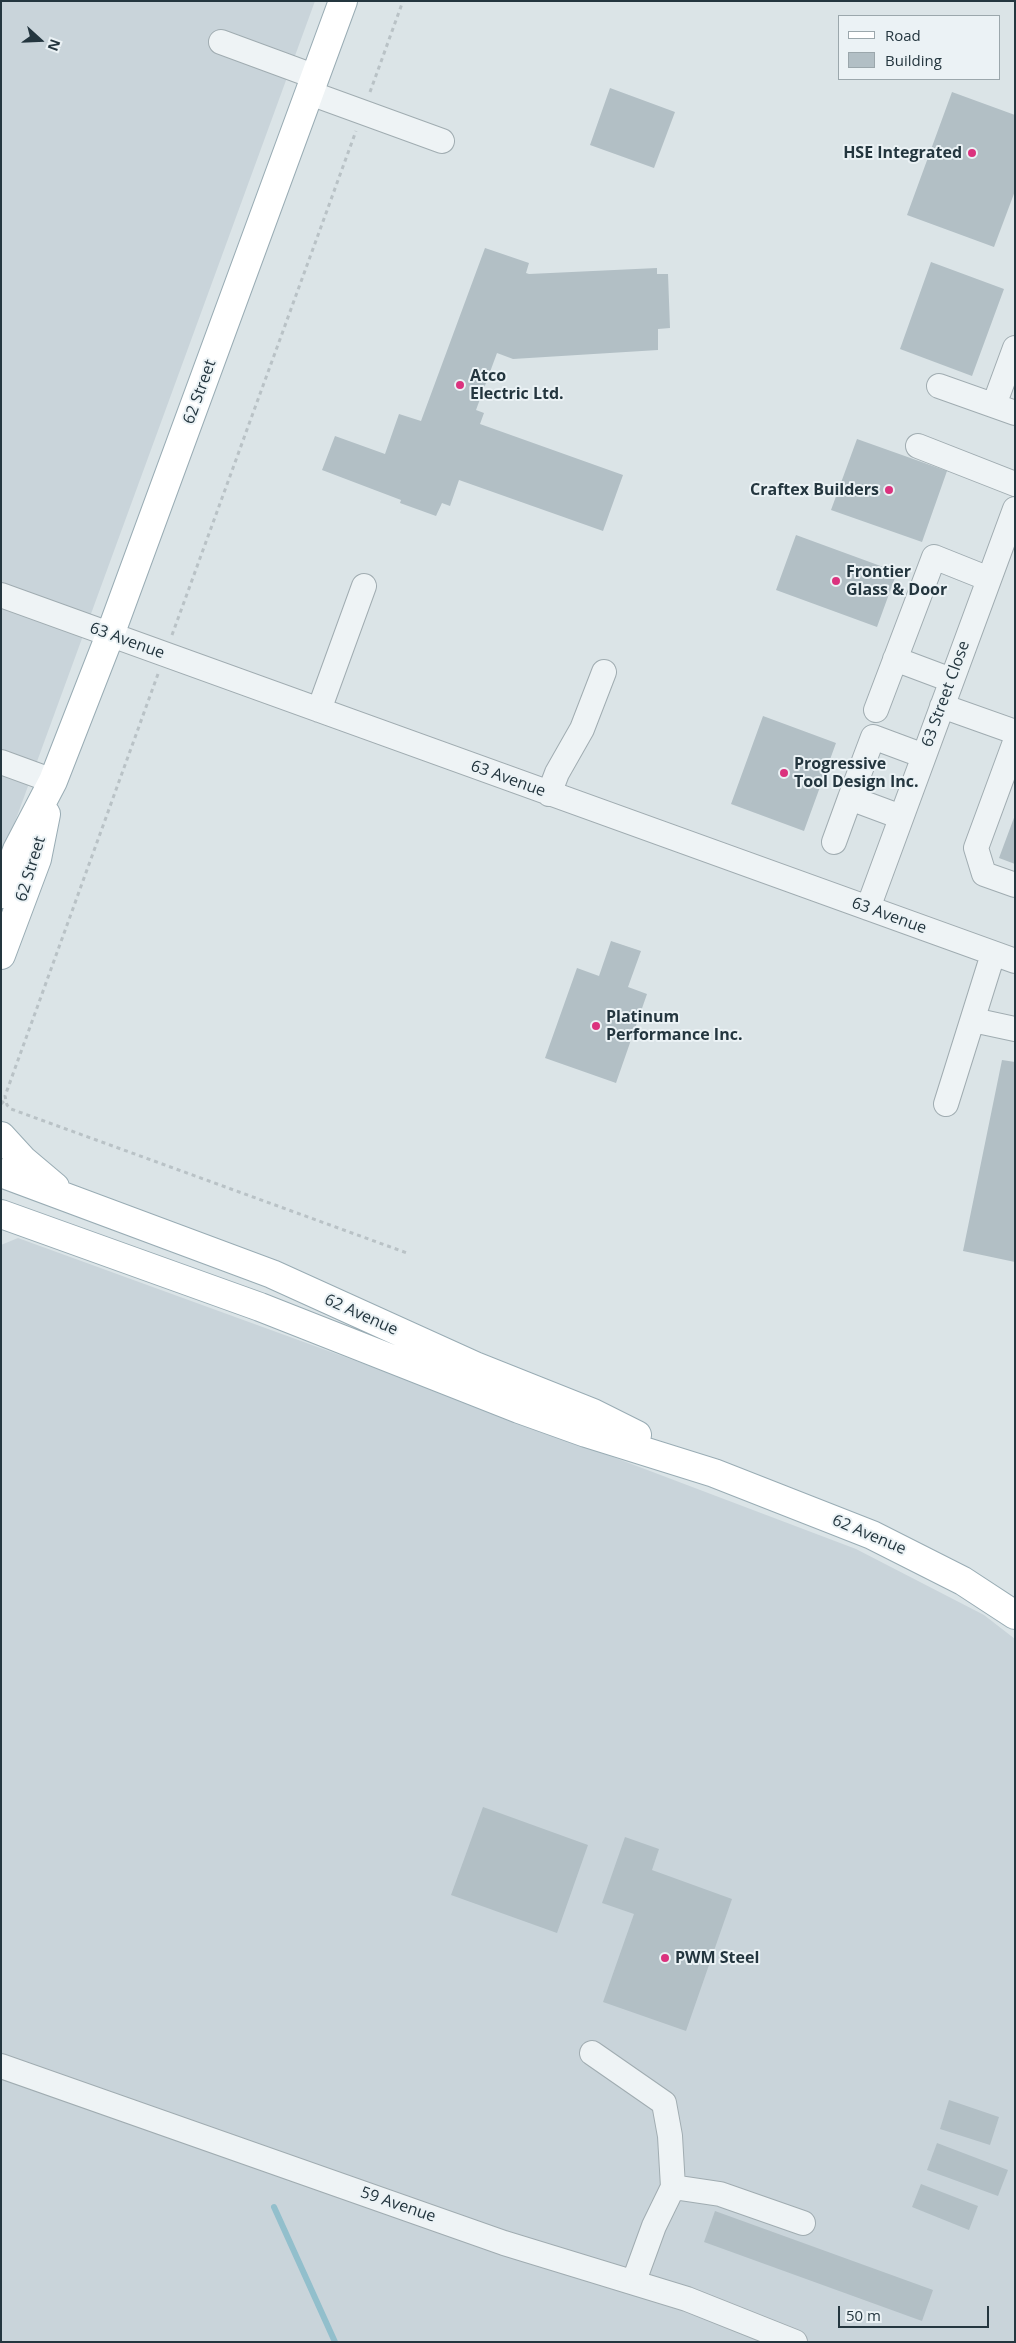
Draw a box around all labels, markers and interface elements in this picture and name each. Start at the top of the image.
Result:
north arrow [15,15,65,65]
legend [838,15,1001,80]
text: Road [885,25,921,45]
text: N [44,37,65,54]
text: Building [885,50,942,70]
place label: HSE Integrated [843,143,962,163]
marker: HSE Integrated [966,147,978,159]
street label: 62 Street [179,357,221,427]
place label: Atco Electric Ltd. [470,366,564,404]
marker: Atco Electric Ltd. [454,379,466,391]
place label: Craftex Builders [750,480,879,500]
marker: Craftex Builders [883,484,895,496]
place label: Frontier Glass & Door [846,562,947,600]
marker: Frontier Glass & Door [830,575,842,587]
street label: 63 Avenue [87,619,167,663]
street label: 63 Street Close [918,638,974,750]
place label: Progressive Tool Design Inc. [794,754,919,792]
street label: 63 Avenue [468,757,548,801]
marker: Progressive Tool Design Inc. [778,767,790,779]
street label: 62 Street [12,834,50,904]
street label: 63 Avenue [849,894,929,938]
place label: Platinum Performance Inc. [606,1007,742,1045]
marker: Platinum Performance Inc. [590,1020,602,1032]
street label: 62 Avenue [321,1290,401,1340]
street label: 62 Avenue [829,1511,909,1559]
place label: PWM Steel [675,1948,759,1968]
marker: PWM Steel [659,1952,671,1964]
street label: 59 Avenue [358,2183,438,2227]
scale bar [841,2296,992,2328]
text: 50 m [846,2305,881,2325]

